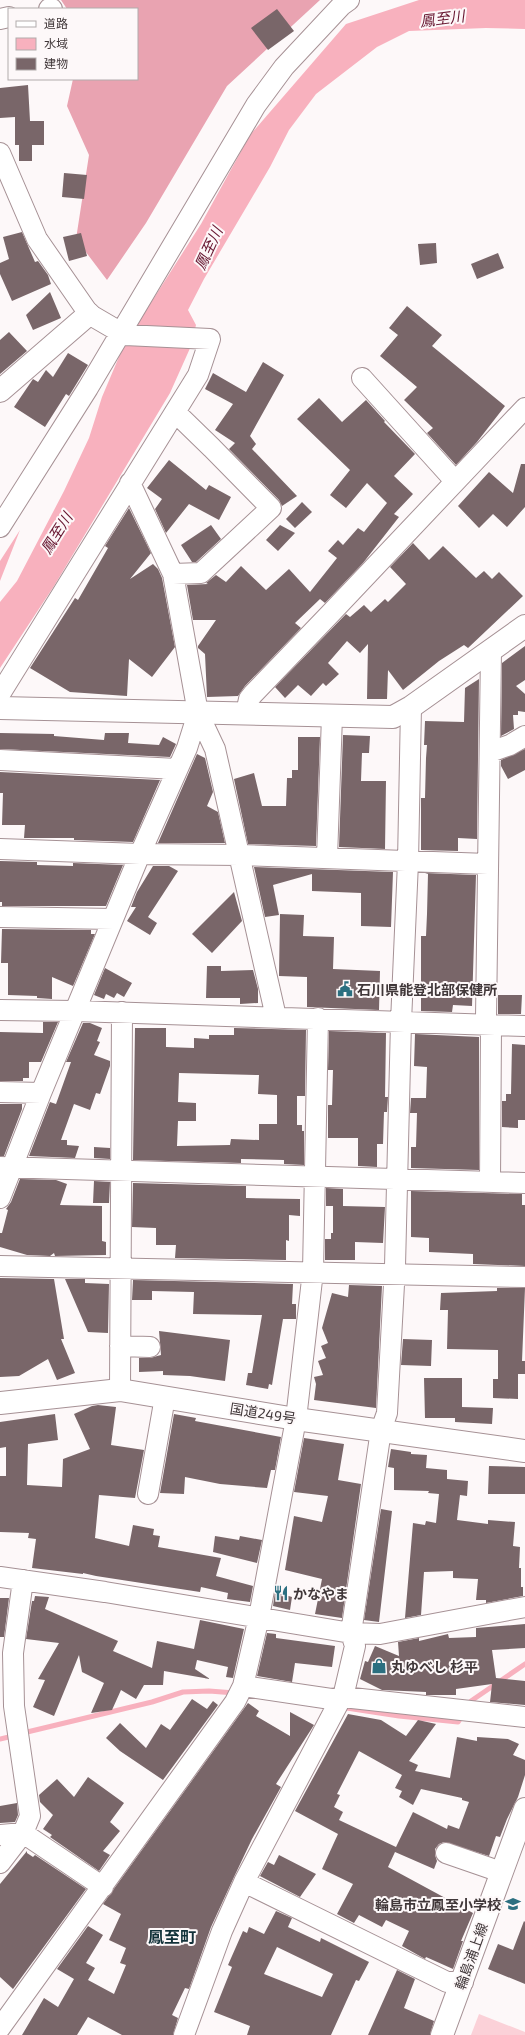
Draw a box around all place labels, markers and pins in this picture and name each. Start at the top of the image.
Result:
public building icon: 石川県能登北部保健所 [336,980,354,998]
place label: 石川県能登北部保健所 [357,981,497,998]
restaurant icon: かなやま [272,1584,290,1602]
place label: かなやま [293,1585,349,1602]
shop icon: 丸ゆべし 杉平 [370,1657,388,1675]
place label: 丸ゆべし 杉平 [391,1658,478,1675]
school or university icon: 輪島市立鳳至小学校 [504,1895,522,1913]
place label: 輪島市立鳳至小学校 [375,1896,501,1913]

